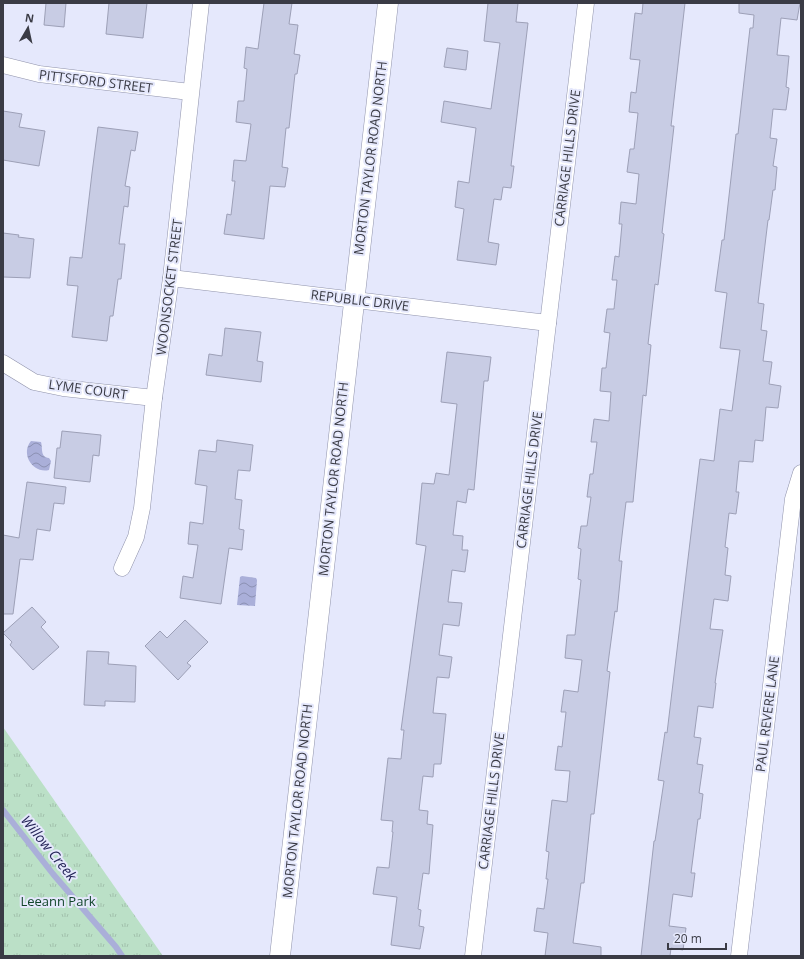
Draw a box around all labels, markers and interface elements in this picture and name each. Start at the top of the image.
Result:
north arrow [8,8,48,48]
text: N [24,10,35,26]
street label: MORTON TAYLOR ROAD NORTH [349,60,391,256]
street label: PITTSFORD STREET [38,65,155,97]
street label: CARRIAGE HILLS DRIVE [550,89,584,227]
street label: WOONSOCKET STREET [152,217,186,356]
street label: REPUBLIC DRIVE [310,285,410,315]
street label: LYME COURT [47,375,129,404]
street label: MORTON TAYLOR ROAD NORTH [314,381,352,577]
street label: CARRIAGE HILLS DRIVE [512,411,546,549]
street label: PAUL REVERE LANE [751,655,783,773]
street label: MORTON TAYLOR ROAD NORTH [278,703,316,899]
street label: CARRIAGE HILLS DRIVE [474,732,508,870]
water label: Willow Creek [17,811,82,885]
park label: Leeann Park [20,892,96,910]
scale bar [668,925,726,951]
text: 20 m [674,930,702,947]

